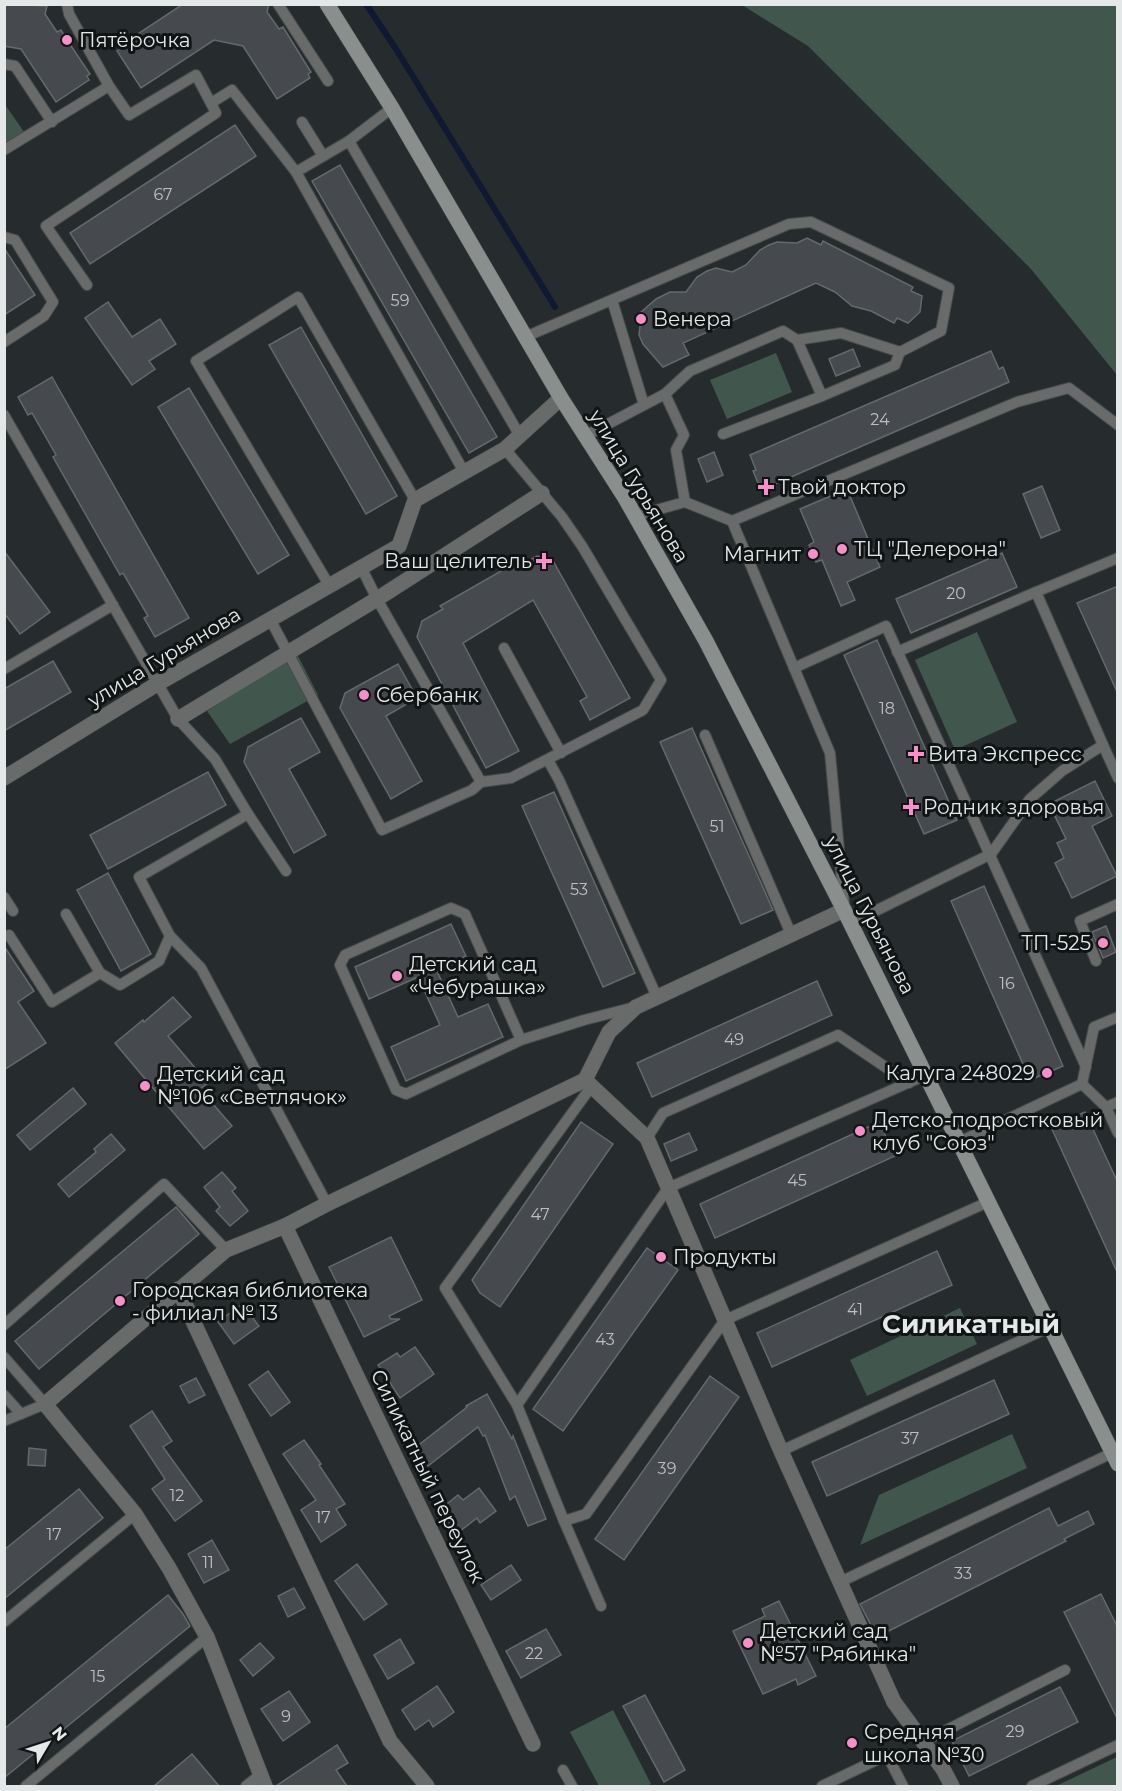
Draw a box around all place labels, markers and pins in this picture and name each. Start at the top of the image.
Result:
place label: Пятёрочка [79,28,190,52]
marker: Пятёрочка [60,33,74,47]
place label: Венера [653,307,732,331]
marker: Венера [634,312,648,326]
place label: Твой доктор [778,475,906,499]
marker: Твой доктор [759,480,773,494]
place label: ТЦ "Делерона" [854,537,1006,561]
place label: Магнит [724,542,802,566]
marker: ТЦ "Делерона" [835,542,849,556]
marker: Магнит [806,547,820,561]
place label: Ваш целитель [384,549,532,573]
marker: Ваш целитель [537,554,551,568]
place label: Сбербанк [376,683,479,707]
marker: Сбербанк [357,688,371,702]
place label: Вита Экспресс [928,742,1082,766]
marker: Вита Экспресс [909,747,923,761]
place label: Родник здоровья [923,795,1104,819]
marker: Родник здоровья [904,800,918,814]
place label: ТП-525 [1021,931,1091,955]
marker: ТП-525 [1096,936,1110,950]
place label: Детский сад «Чебурашка» [409,952,546,999]
marker: Детский сад «Чебурашка» [390,969,404,983]
place label: Калуга 248029 [886,1061,1035,1085]
place label: Детский сад №106 «Светлячок» [157,1062,347,1109]
marker: Калуга 248029 [1040,1066,1054,1080]
marker: Детский сад №106 «Светлячок» [138,1079,152,1093]
place label: Детско-подростковый клуб "Союз" [872,1108,1103,1155]
marker: Детско-подростковый клуб "Союз" [853,1124,867,1138]
place label: Продукты [673,1245,777,1269]
marker: Продукты [654,1250,668,1264]
place label: Городская библиотека - филиал № 13 [132,1278,368,1325]
marker: Городская библиотека - филиал № 13 [113,1294,127,1308]
place label: Детский сад №57 "Рябинка" [760,1619,916,1666]
marker: Детский сад №57 "Рябинка" [741,1636,755,1650]
place label: Средняя школа №30 [864,1720,985,1767]
marker: Средняя школа №30 [845,1736,859,1750]

